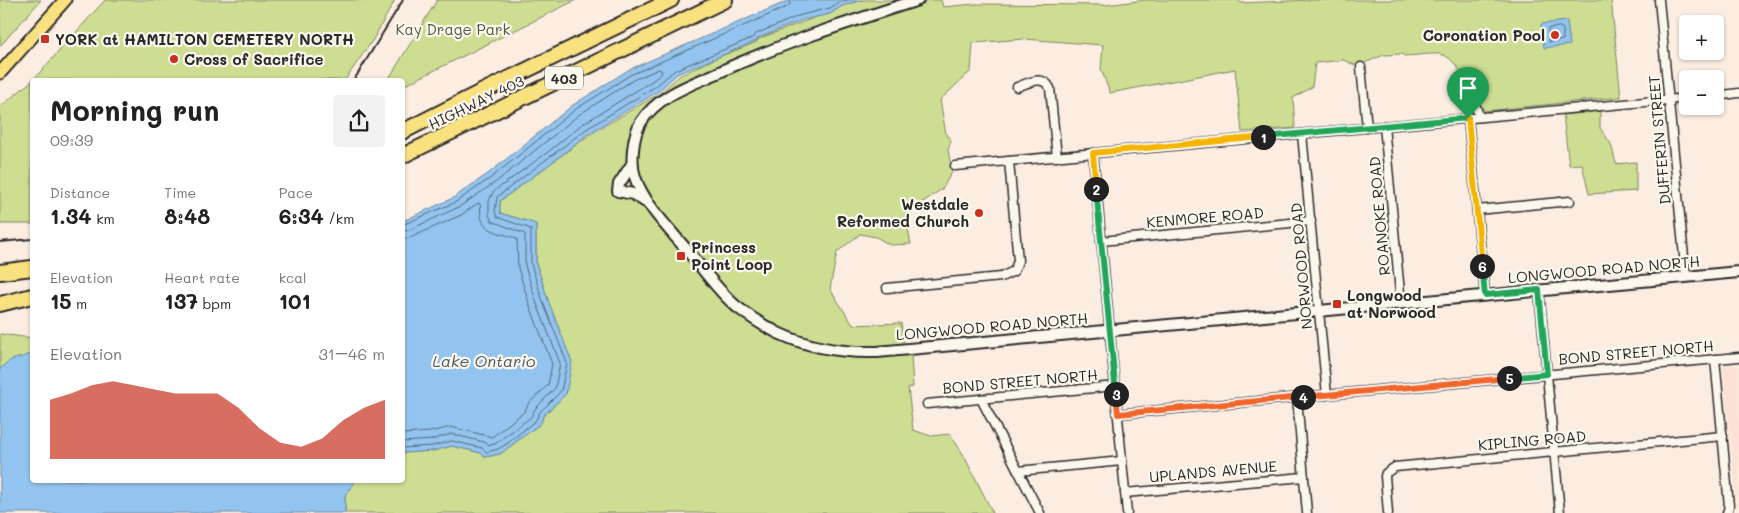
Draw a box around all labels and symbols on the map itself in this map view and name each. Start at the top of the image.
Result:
park label: Kay Drage Park [395,19,511,39]
place label: Coronation Pool [1423,25,1545,45]
place label: YORK at HAMILTON CEMETERY NORTH [55,29,354,49]
marker: Coronation Pool [1549,29,1561,41]
marker: YORK at HAMILTON CEMETERY NORTH [39,33,51,45]
place label: Cross of Sacrifice [184,49,323,69]
marker: Cross of Sacrifice [168,53,180,65]
road number: 403 [545,66,583,90]
pin [1447,67,1489,118]
street label: HIGHWAY 403 [425,70,527,134]
street label: DUFFERIN STREET [1643,75,1675,205]
pin: 1 [1250,124,1276,150]
street label: ROANOKE ROAD [1364,156,1394,276]
pin: 2 [1084,176,1108,202]
place label: Westdale Reformed Church [837,194,969,231]
street label: KENMORE ROAD [1145,202,1265,232]
street label: NORWOOD ROAD [1286,202,1316,330]
marker: Westdale Reformed Church [973,207,985,219]
place label: Princess Point Loop [691,237,772,274]
marker: Princess Point Loop [675,250,687,262]
street label: LONGWOOD ROAD NORTH [1507,251,1701,287]
pin: 6 [1470,254,1494,278]
place label: Longwood at Norwood [1347,285,1436,322]
marker: Longwood at Norwood [1331,298,1343,310]
street label: LONGWOOD ROAD NORTH [895,308,1089,344]
street label: BOND STREET NORTH [1558,335,1714,369]
water label: Lake Ontario [433,350,536,371]
street label: BOND STREET NORTH [942,364,1098,398]
pin: 5 [1496,366,1522,390]
pin: 3 [1104,382,1128,406]
pin: 4 [1290,384,1316,410]
street label: KIPLING ROAD [1477,425,1587,455]
street label: UPLANDS AVENUE [1148,455,1278,487]

